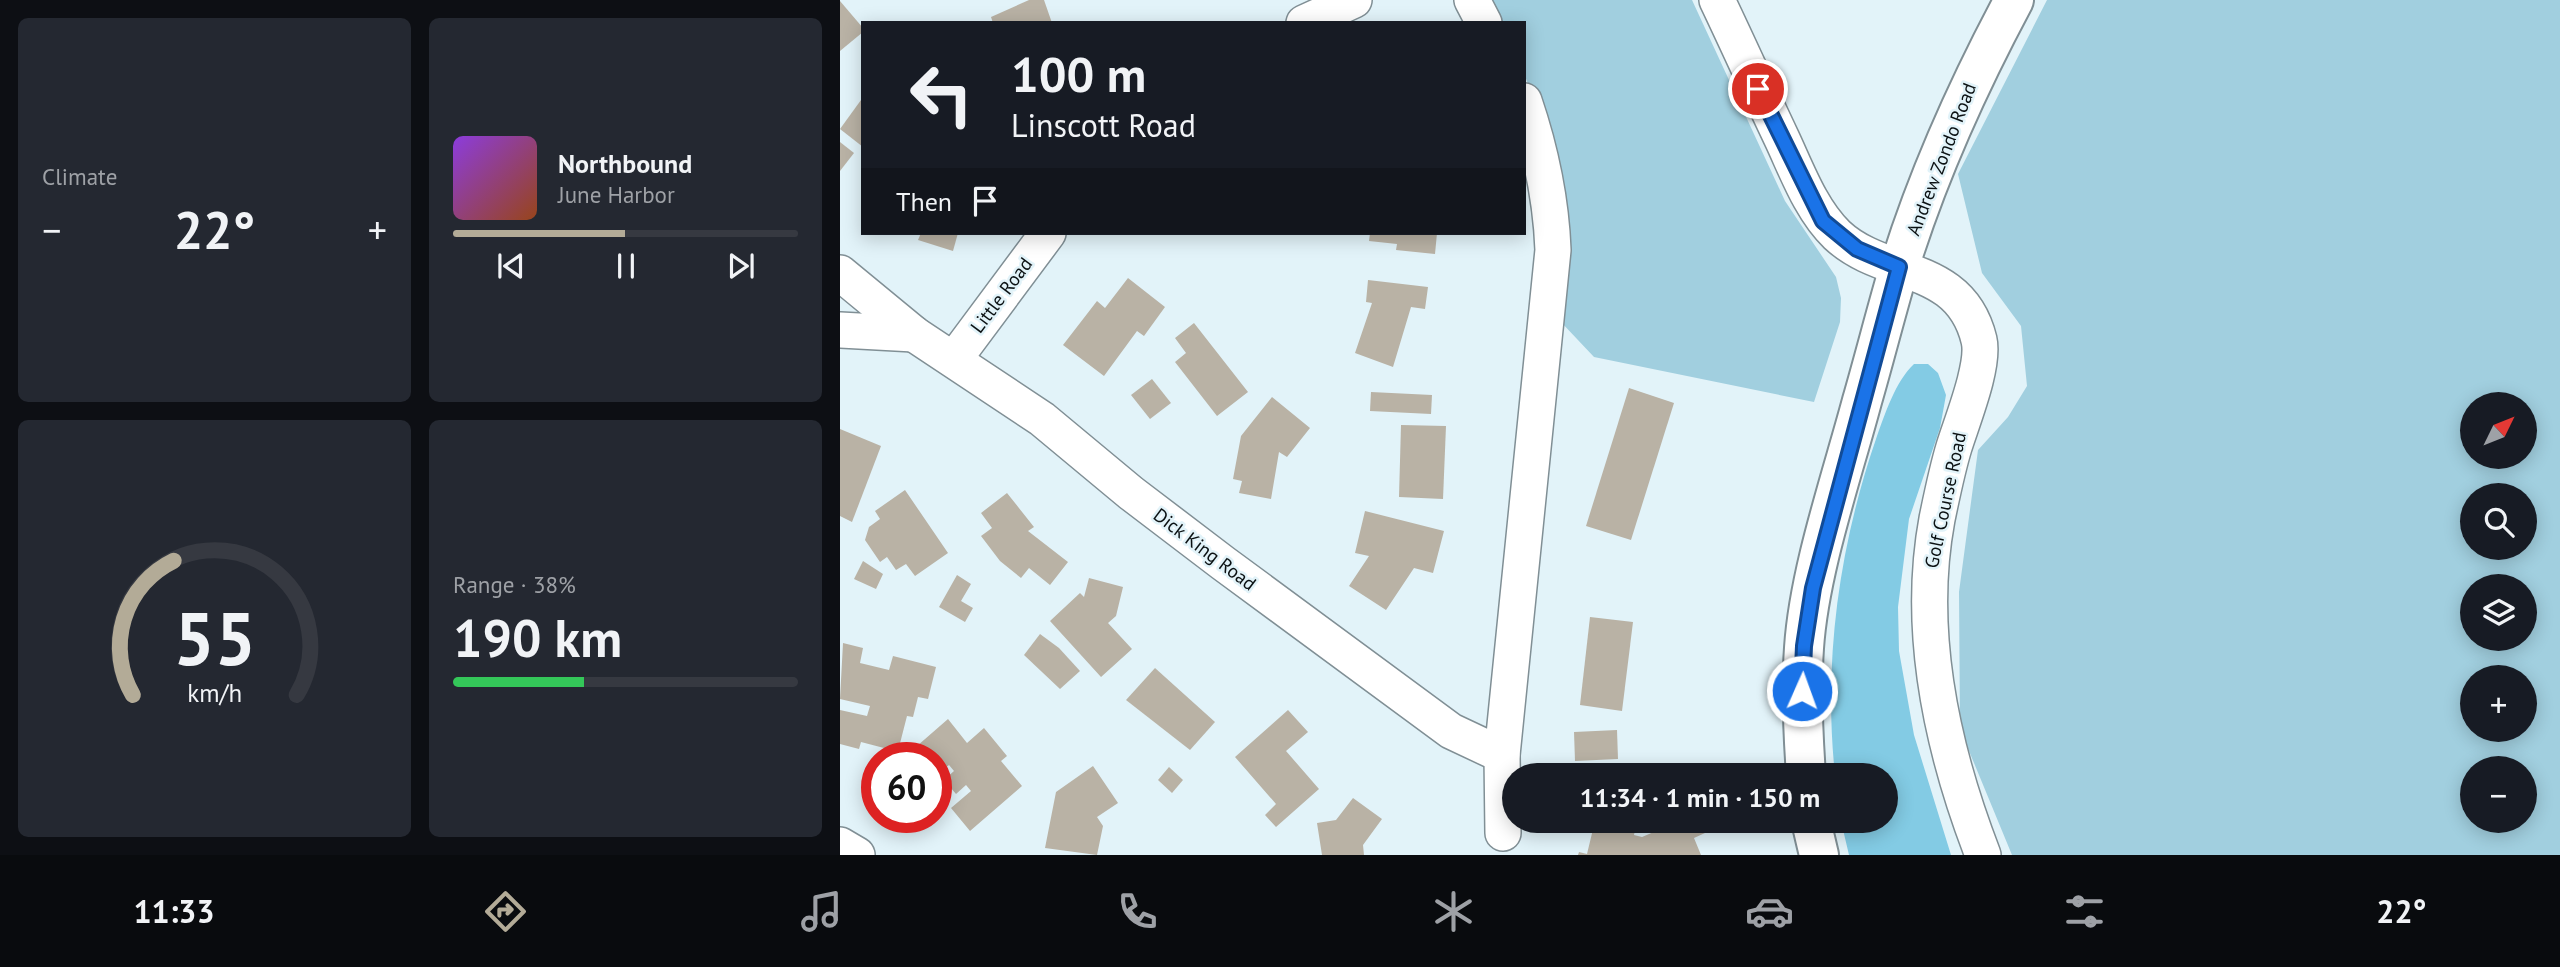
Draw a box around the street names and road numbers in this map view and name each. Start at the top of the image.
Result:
street label: Andrew Zondo Road [1901,79,1981,239]
street label: Little Road [965,253,1037,337]
street label: Golf Course Road [1919,430,1971,570]
street label: Dick King Road [1149,503,1261,595]

